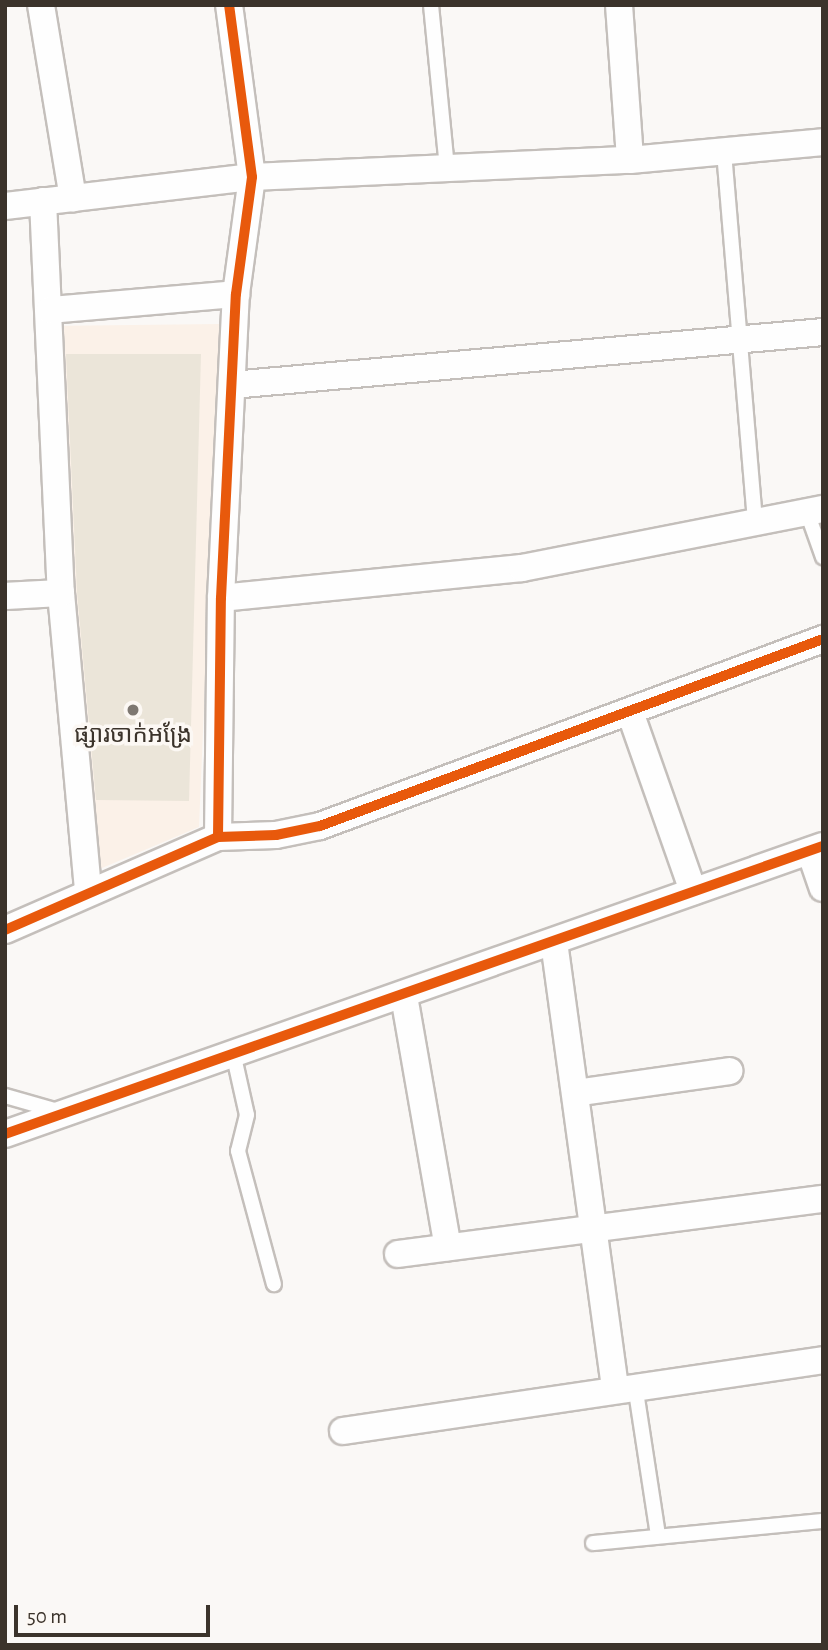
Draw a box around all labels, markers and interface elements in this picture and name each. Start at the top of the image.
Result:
marker: ផ្សារចាក់អង្រែ [125,702,141,718]
place label: ផ្សារចាក់អង្រែ [74,722,192,750]
scale bar [18,1590,214,1634]
text: 50 m [27,1606,67,1627]

